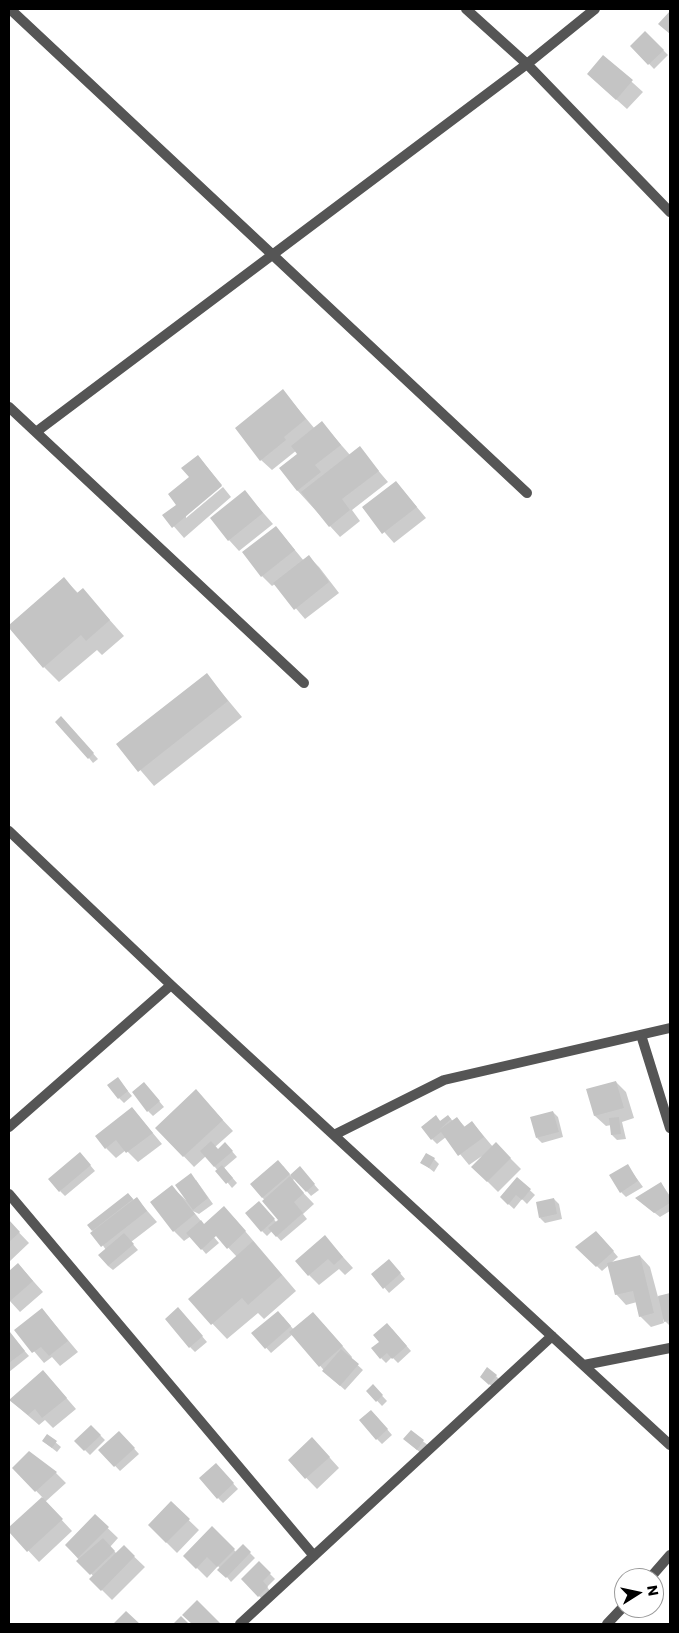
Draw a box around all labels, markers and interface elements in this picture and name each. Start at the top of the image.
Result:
north arrow [614,1568,664,1618]
text: N [642,1584,664,1597]

